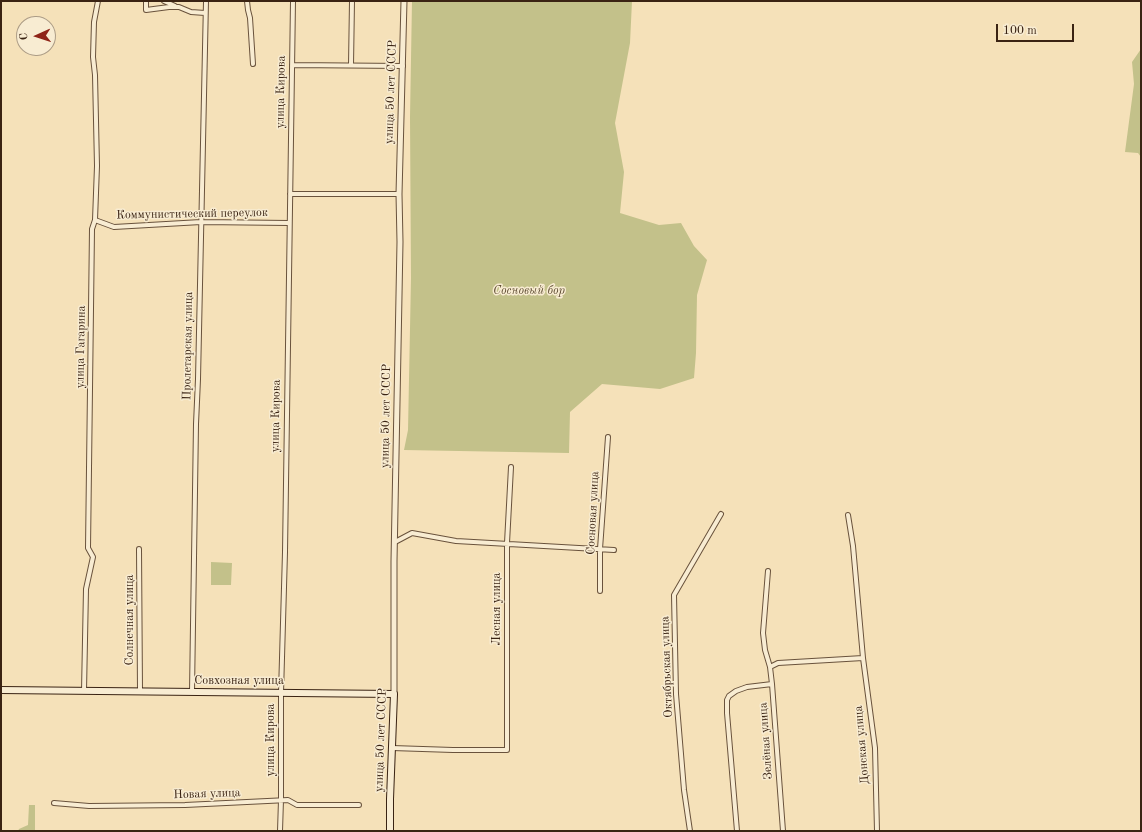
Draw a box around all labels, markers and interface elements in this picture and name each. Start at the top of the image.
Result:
north arrow [16,16,56,56]
scale bar [998,16,1076,42]
text: 100 m [1003,25,1037,37]
text: С [19,33,30,41]
street label: улица 50 лет СССР [382,40,400,144]
street label: улица Кирова [273,55,289,129]
street label: Коммунистический переулок [116,205,268,223]
park label: Сосновый бор [493,284,565,298]
street label: Пролетарская улица [180,292,196,400]
street label: улица Гагарина [73,305,89,389]
street label: улица 50 лет СССР [378,364,394,468]
street label: улица Кирова [268,379,284,453]
street label: Сосновая улица [584,471,602,555]
street label: Лесная улица [490,573,504,645]
street label: Солнечная улица [123,575,137,665]
street label: Октябрьская улица [658,616,676,718]
street label: Совхозная улица [194,674,284,688]
street label: улица 50 лет СССР [372,688,390,792]
street label: Зелёная улица [756,702,776,780]
street label: улица Кирова [264,703,278,777]
street label: Донская улица [851,705,873,785]
street label: Новая улица [173,786,241,802]

